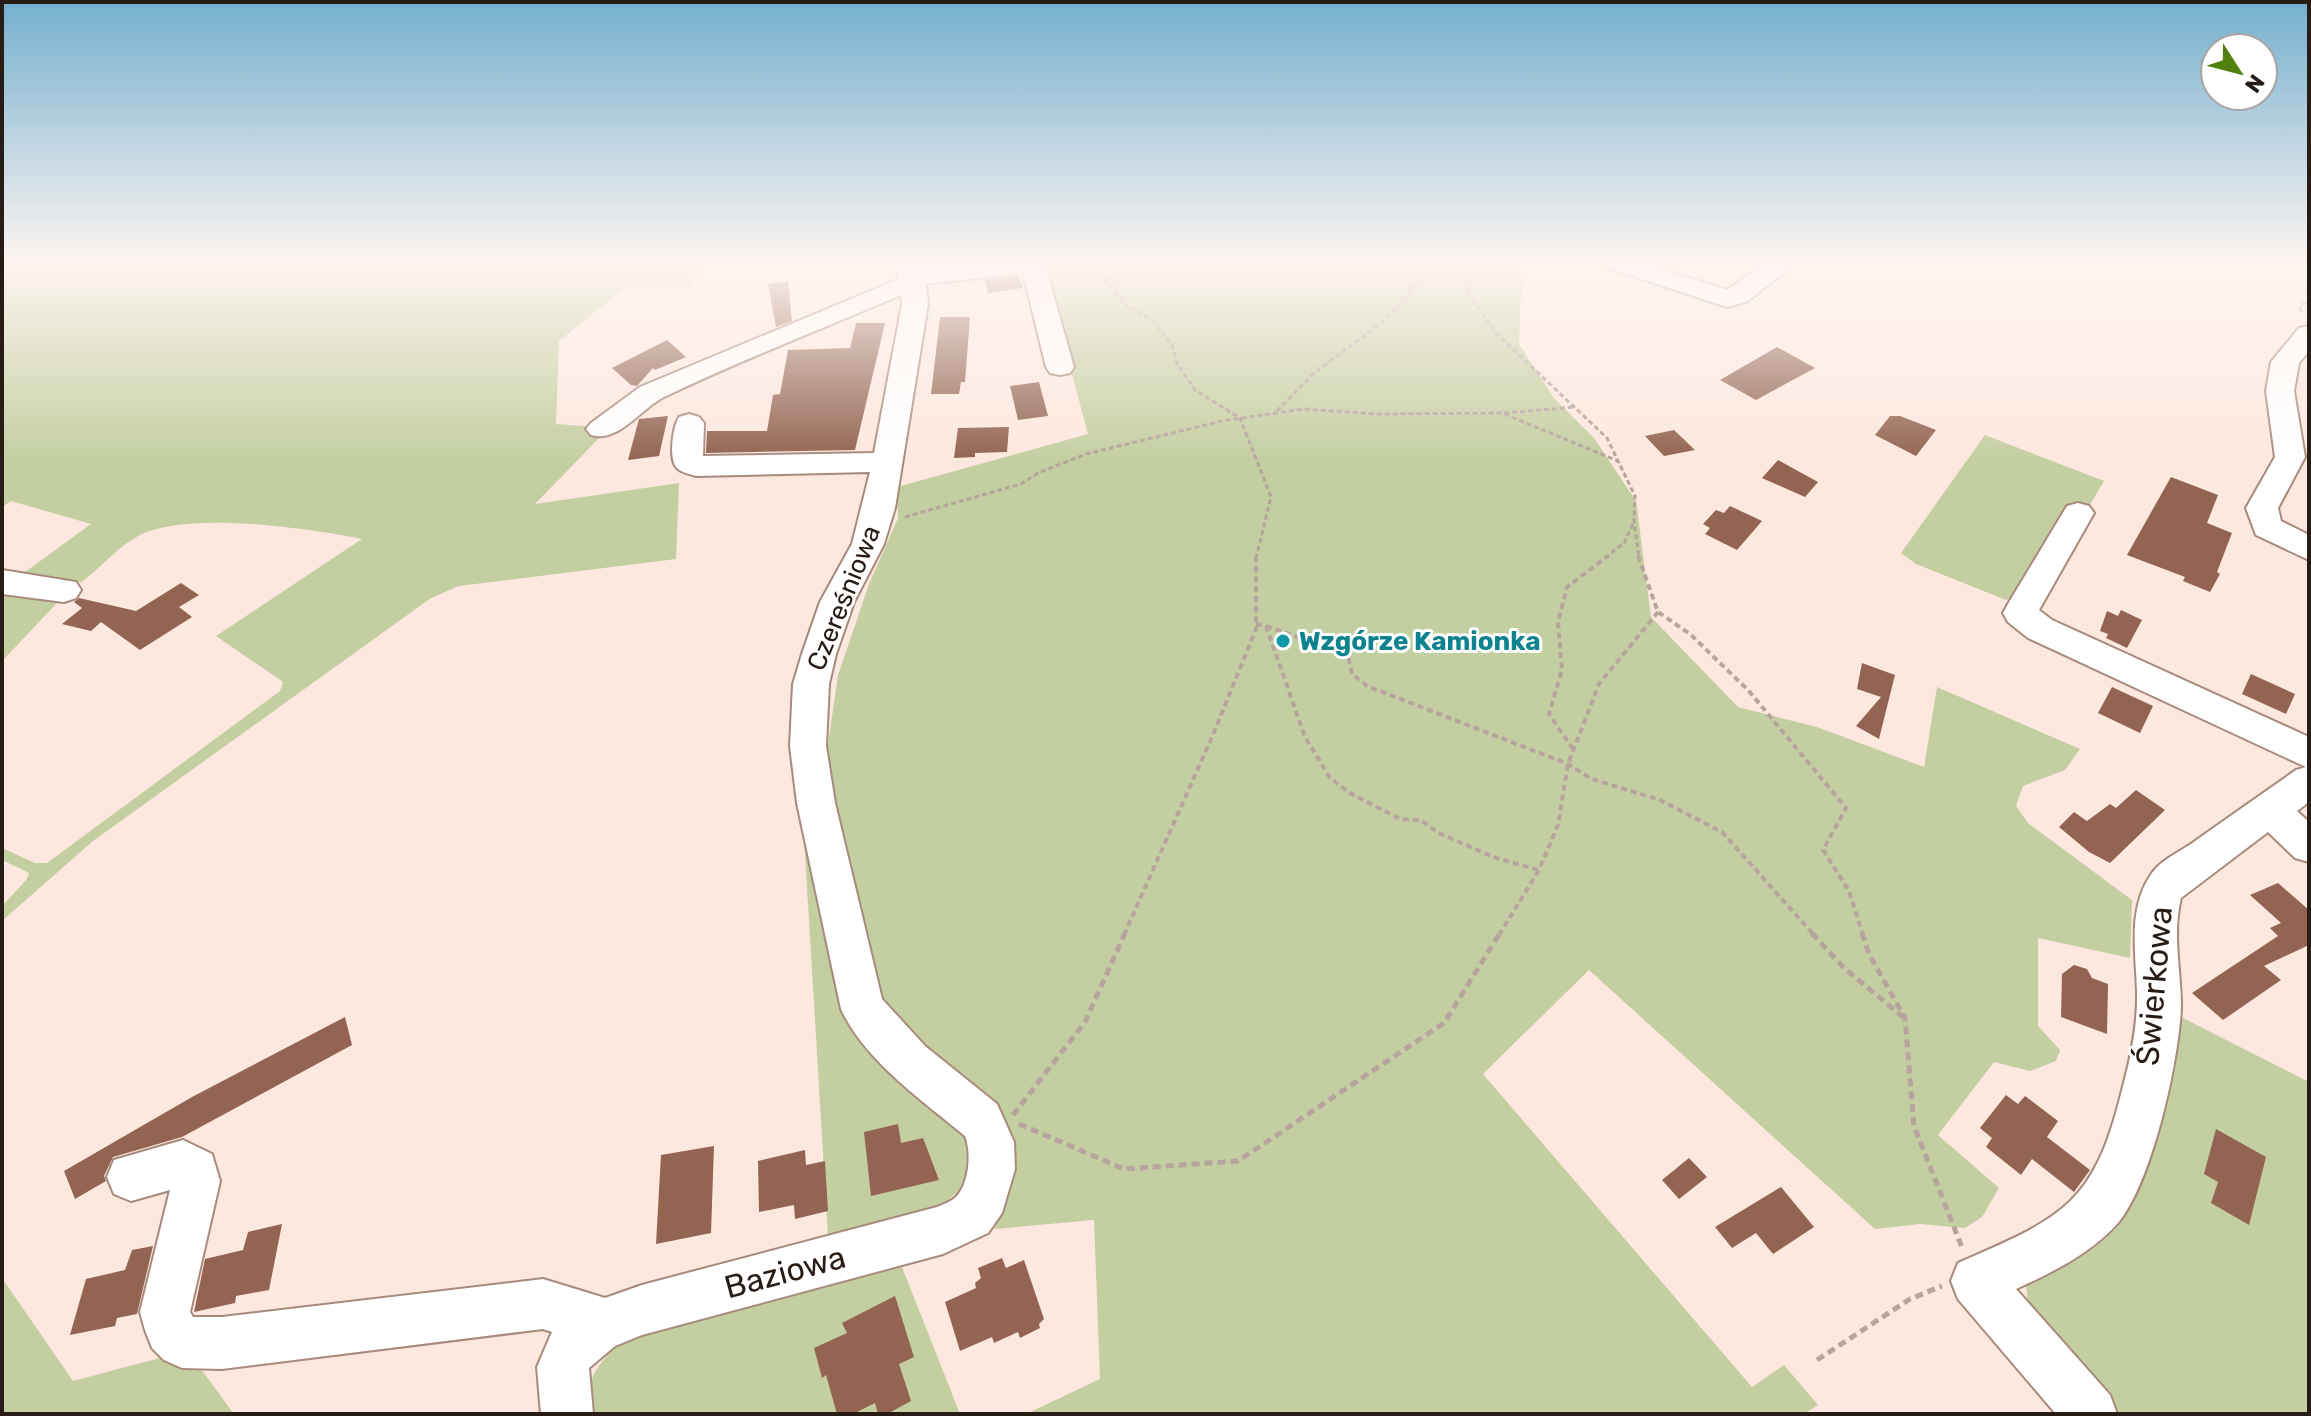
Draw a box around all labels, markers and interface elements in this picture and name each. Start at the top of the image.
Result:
north arrow [2199,32,2279,112]
text: N [2239,69,2270,98]
street label: Czereśniowa [801,521,887,675]
place label: Wzgórze Kamionka [1299,626,1541,657]
marker: Wzgórze Kamionka [1274,632,1292,650]
street label: Świerkowa [2128,905,2180,1067]
street label: Baziowa [720,1238,850,1306]

